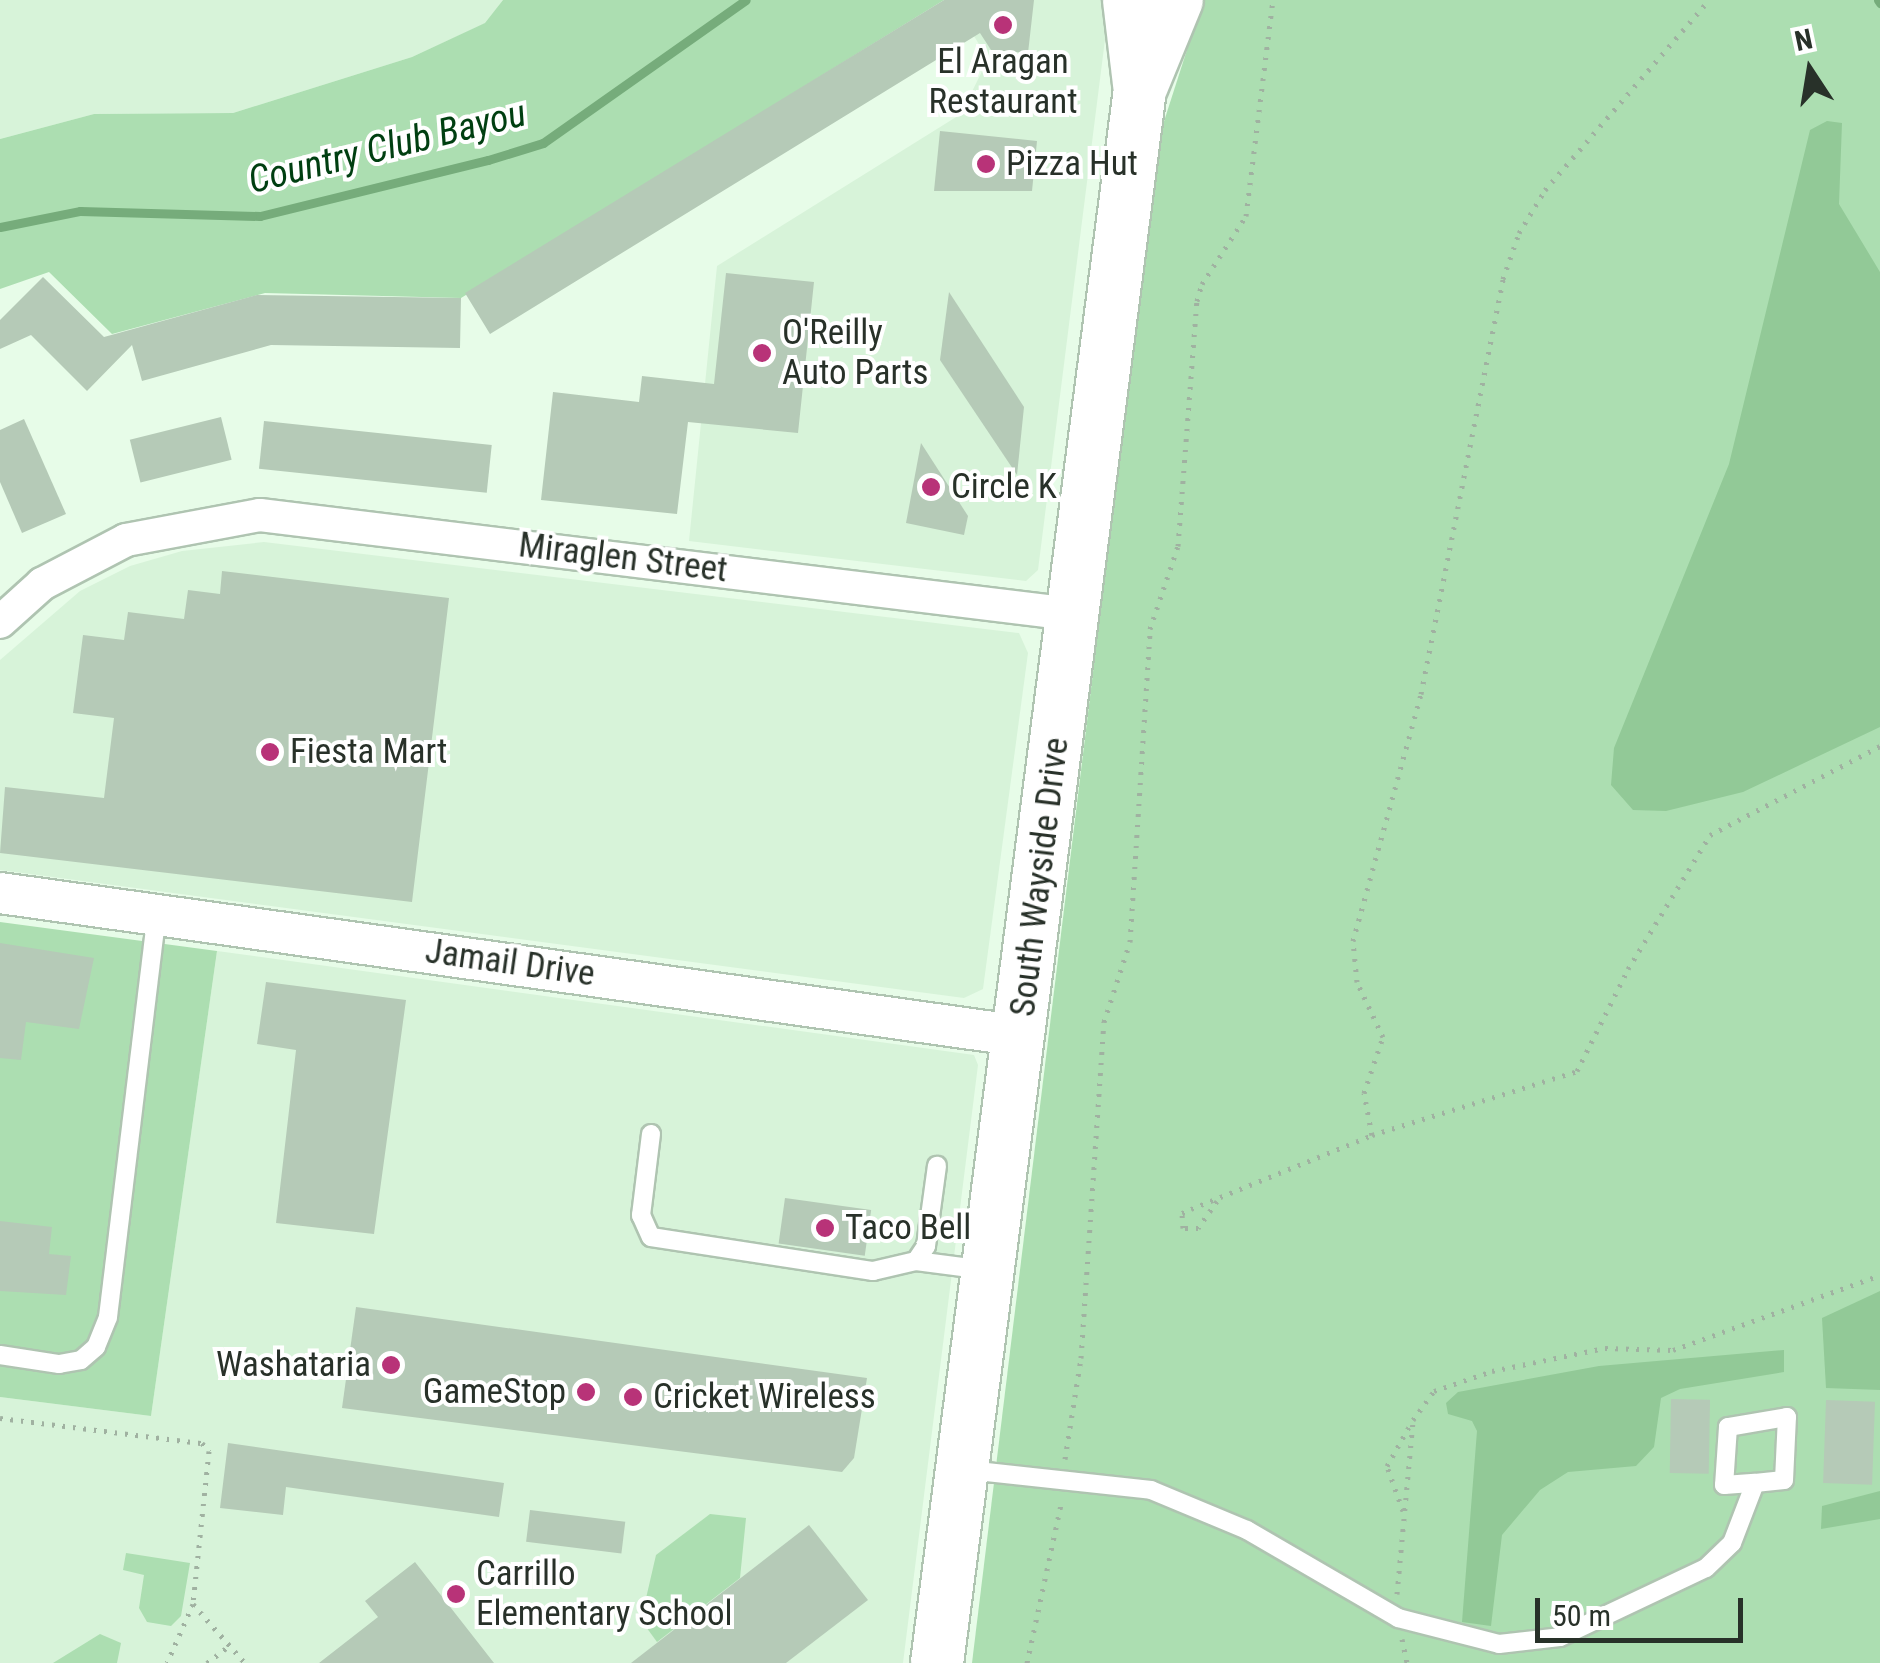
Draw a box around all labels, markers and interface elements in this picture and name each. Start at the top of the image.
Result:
marker: El Aragan Restaurant [992,14,1014,36]
north arrow [1760,20,1860,120]
text: N [1792,22,1815,58]
place label: El Aragan Restaurant [928,41,1078,123]
water label: Country Club Bayou [244,90,530,204]
place label: Pizza Hut [1006,143,1138,185]
marker: Pizza Hut [975,153,997,175]
place label: O'Reilly Auto Parts [782,312,928,394]
marker: O'Reilly Auto Parts [751,342,773,364]
place label: Circle K [951,466,1057,508]
marker: Circle K [920,476,942,498]
street label: Miraglen Street [516,524,730,592]
place label: Fiesta Mart [290,731,447,773]
street label: South Wayside Drive [1002,735,1078,1019]
marker: Fiesta Mart [259,741,281,763]
street label: Jamail Drive [423,930,597,996]
place label: Taco Bell [845,1207,971,1249]
marker: Taco Bell [814,1217,836,1239]
place label: Washataria [216,1344,371,1386]
marker: Washataria [380,1354,402,1376]
place label: GameStop [423,1371,566,1413]
place label: Cricket Wireless [653,1376,876,1418]
marker: GameStop [575,1381,597,1403]
marker: Cricket Wireless [622,1386,644,1408]
place label: Carrillo Elementary School [476,1553,733,1635]
scale bar [1540,1578,1748,1640]
marker: Carrillo Elementary School [445,1583,467,1605]
text: 50 m [1552,1598,1611,1633]

